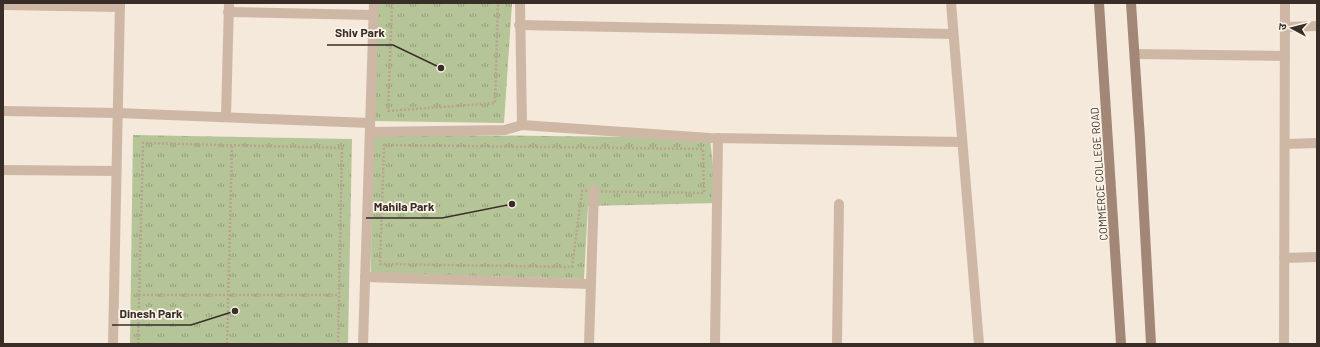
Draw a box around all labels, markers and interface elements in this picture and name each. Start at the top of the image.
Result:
north arrow [1272,8,1312,48]
callout: Shiv Park [327,21,393,45]
text: उ [1275,22,1288,31]
text: Shiv Park [335,25,386,39]
street label: COMMERCE COLLEGE ROAD [1087,107,1110,241]
callout: Mahila Park [366,194,442,218]
text: Mahila Park [374,199,435,213]
callout: Dinesh Park [112,301,191,325]
text: Dinesh Park [120,306,183,320]

